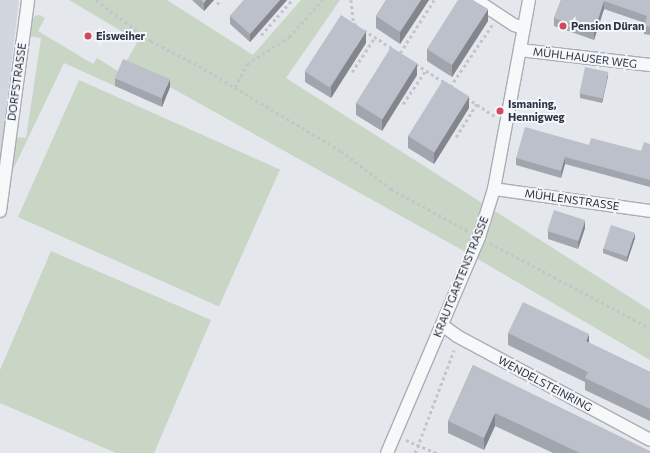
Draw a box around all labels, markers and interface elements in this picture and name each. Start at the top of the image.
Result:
place label: Pension Düran [571,19,644,33]
marker: Pension Düran [558,21,568,31]
place label: Eisweiher [96,29,145,43]
marker: Eisweiher [83,31,93,41]
street label: DORFSTRASSE [5,42,29,122]
street label: MÜHLHAUSER WEG [532,45,638,71]
place label: Ismaning, Hennigweg [508,98,565,124]
marker: Ismaning, Hennigweg [495,106,505,116]
street label: MÜHLENSTRASSE [524,187,620,213]
street label: KRAUTGARTENSTRASSE [431,215,491,339]
street label: WENDELSTEINRING [496,354,594,414]

